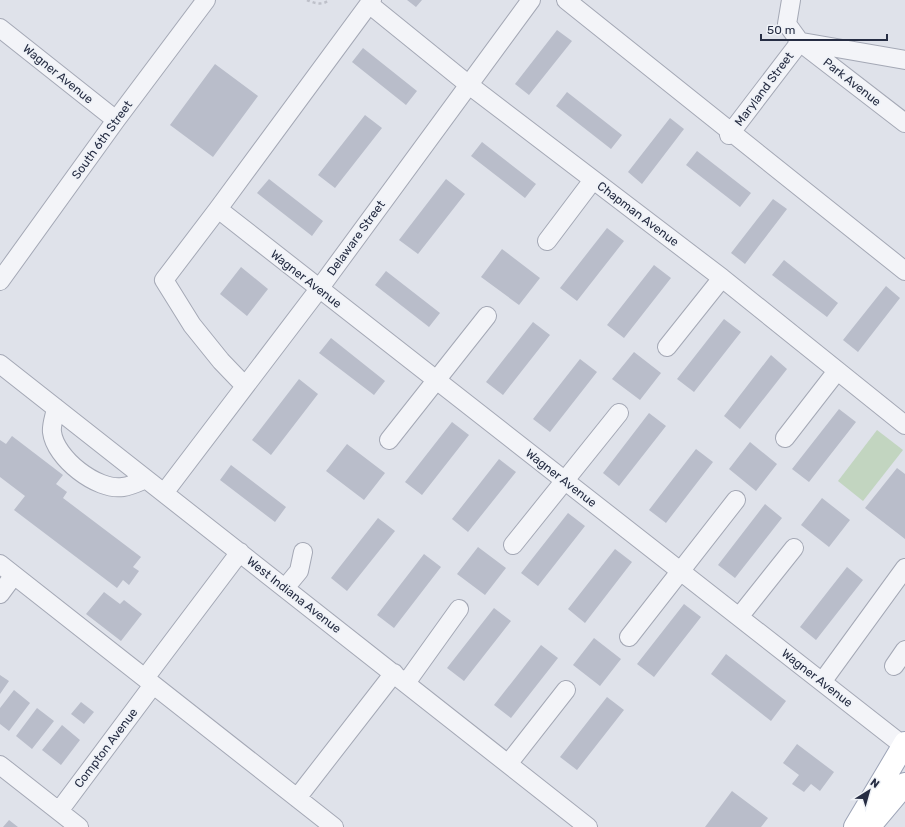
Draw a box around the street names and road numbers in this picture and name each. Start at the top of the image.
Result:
street label: Wagner Avenue [20,41,96,107]
street label: Maryland Street [732,49,797,129]
street label: Park Avenue [820,55,884,109]
street label: South 6th Street [69,98,135,182]
street label: Chapman Avenue [595,179,682,249]
street label: Delaware Street [324,197,388,278]
street label: Wagner Avenue [268,247,344,311]
street label: Wagner Avenue [523,446,599,510]
street label: West Indiana Avenue [244,554,344,636]
street label: Wagner Avenue [779,646,855,710]
street label: Compton Avenue [71,705,141,791]

